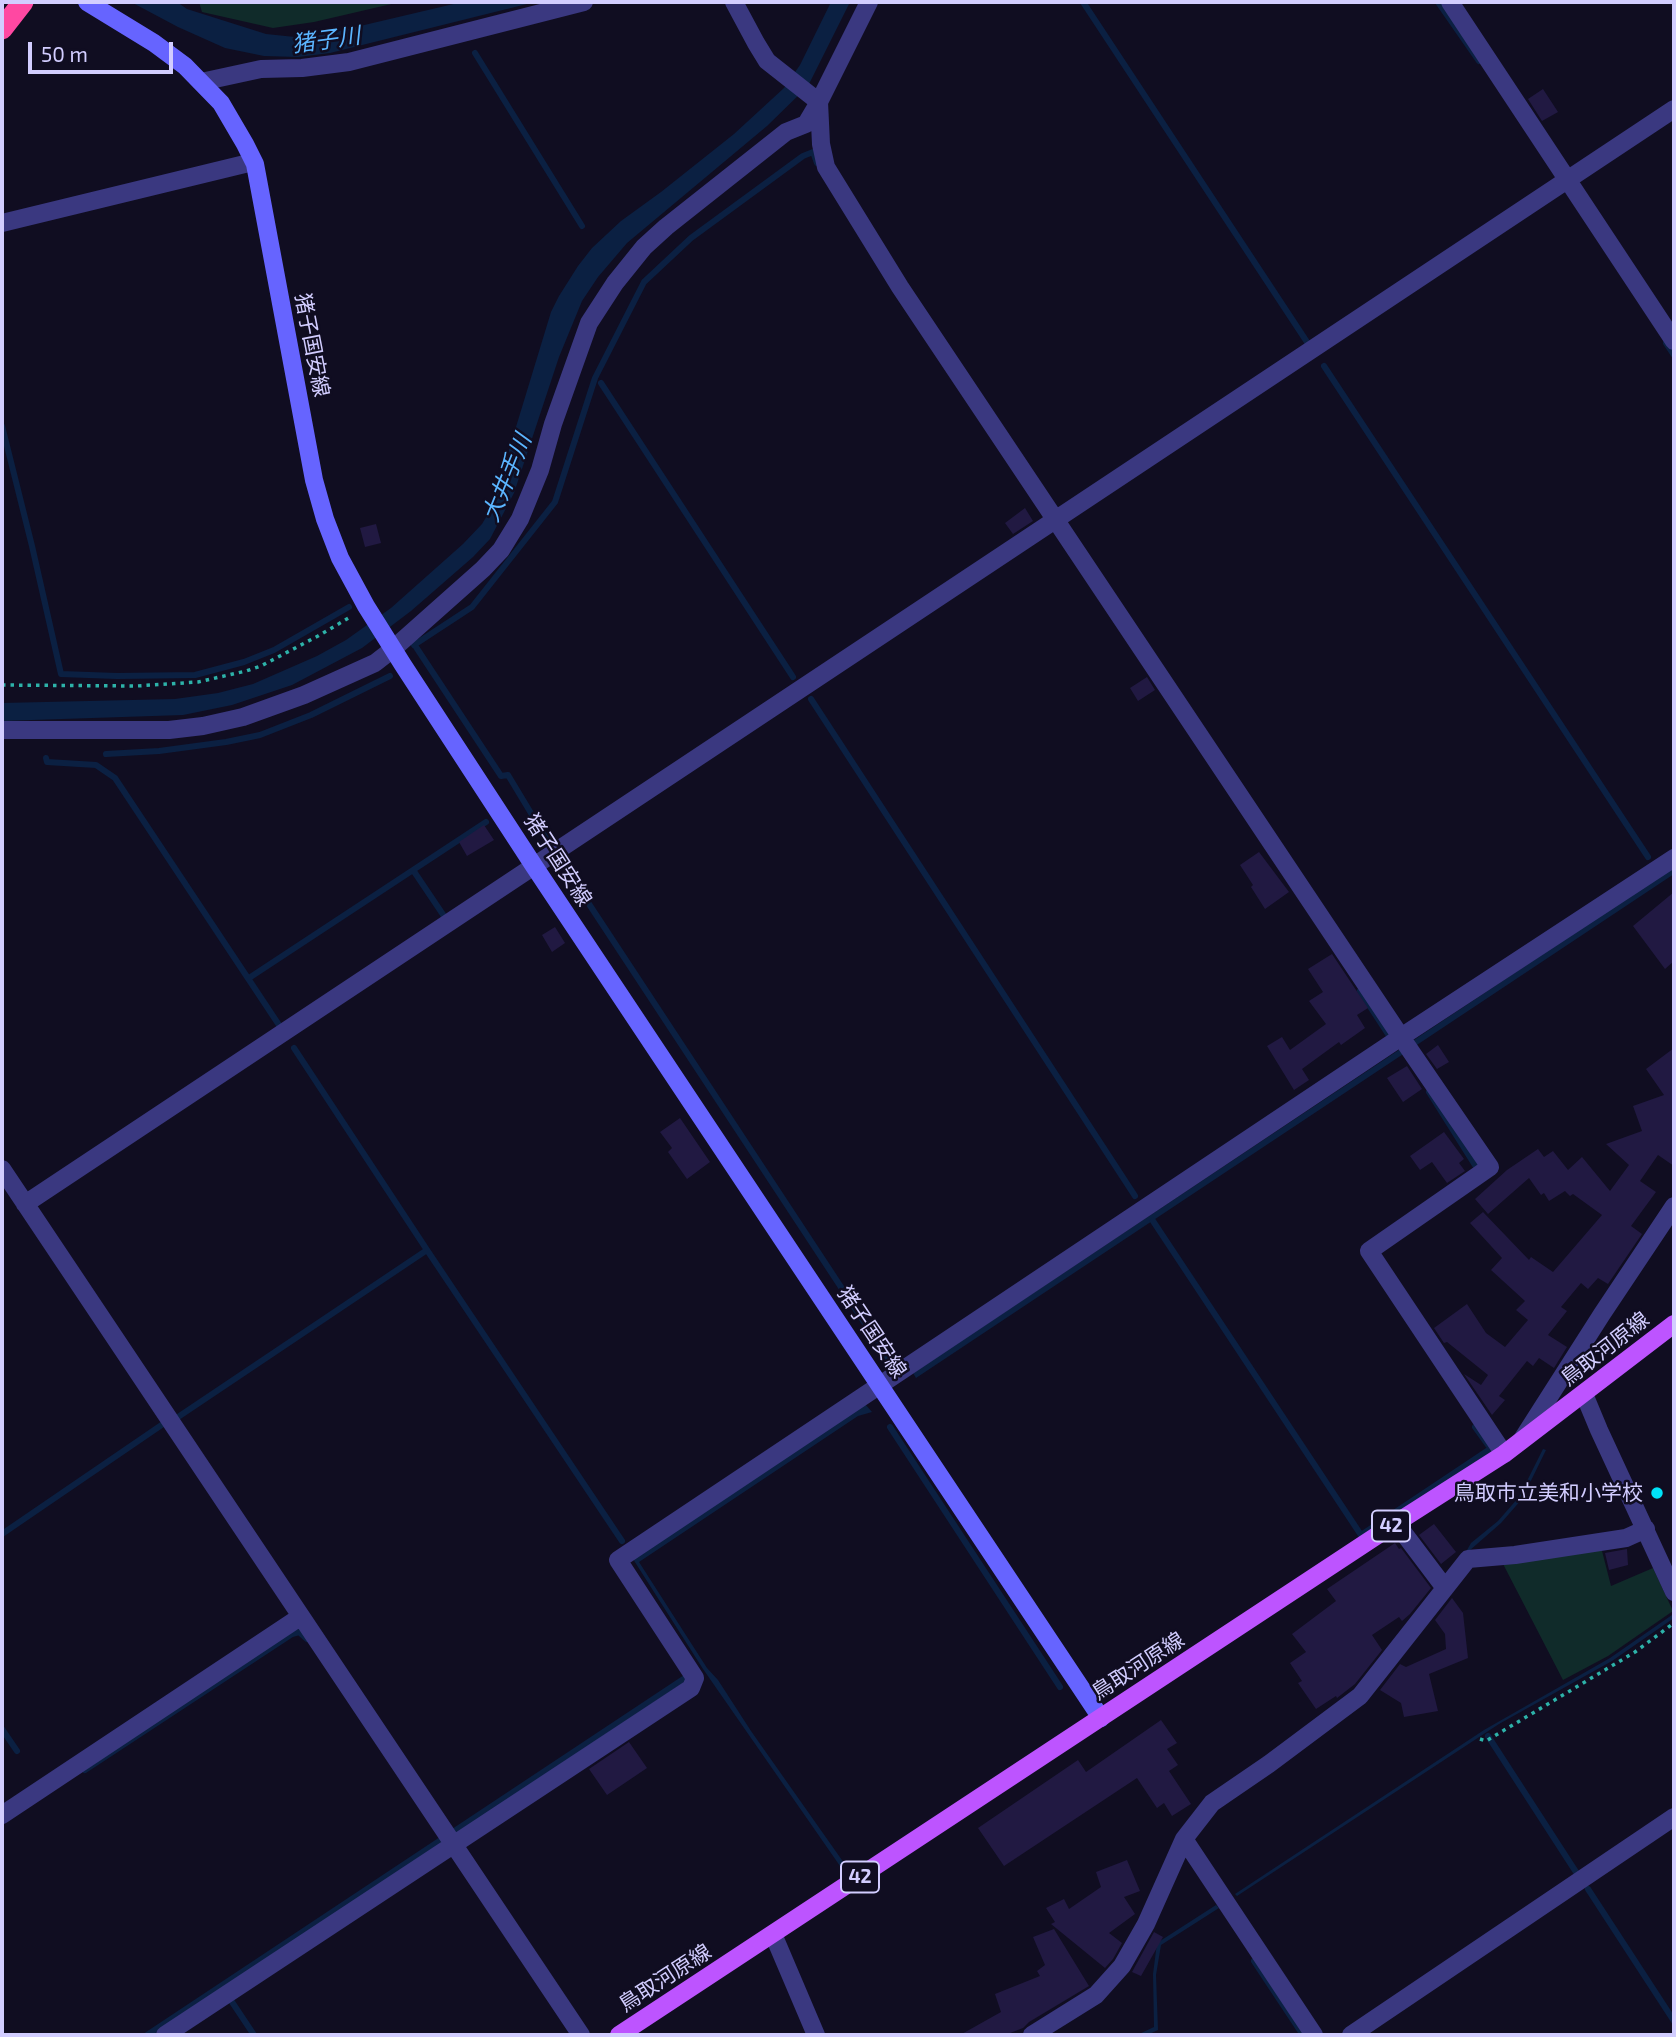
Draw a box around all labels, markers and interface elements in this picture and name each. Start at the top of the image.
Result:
water label: 猪子川 [290,22,362,58]
scale bar [32,28,177,72]
text: 50 m [41,41,88,66]
street label: 猪子国安線 [290,291,334,399]
water label: 大井手川 [477,430,537,526]
street label: 猪子国安線 [519,809,597,911]
street label: 猪子国安線 [832,1281,912,1383]
street label: 鳥取河原線 [1556,1307,1654,1391]
place label: 鳥取市立美和小学校 [1454,1480,1643,1506]
marker: 鳥取市立美和小学校 [1649,1485,1665,1501]
road number: 42 [1372,1510,1410,1542]
street label: 鳥取河原線 [1087,1627,1189,1705]
road number: 42 [841,1862,879,1893]
street label: 鳥取河原線 [614,1939,716,2017]

